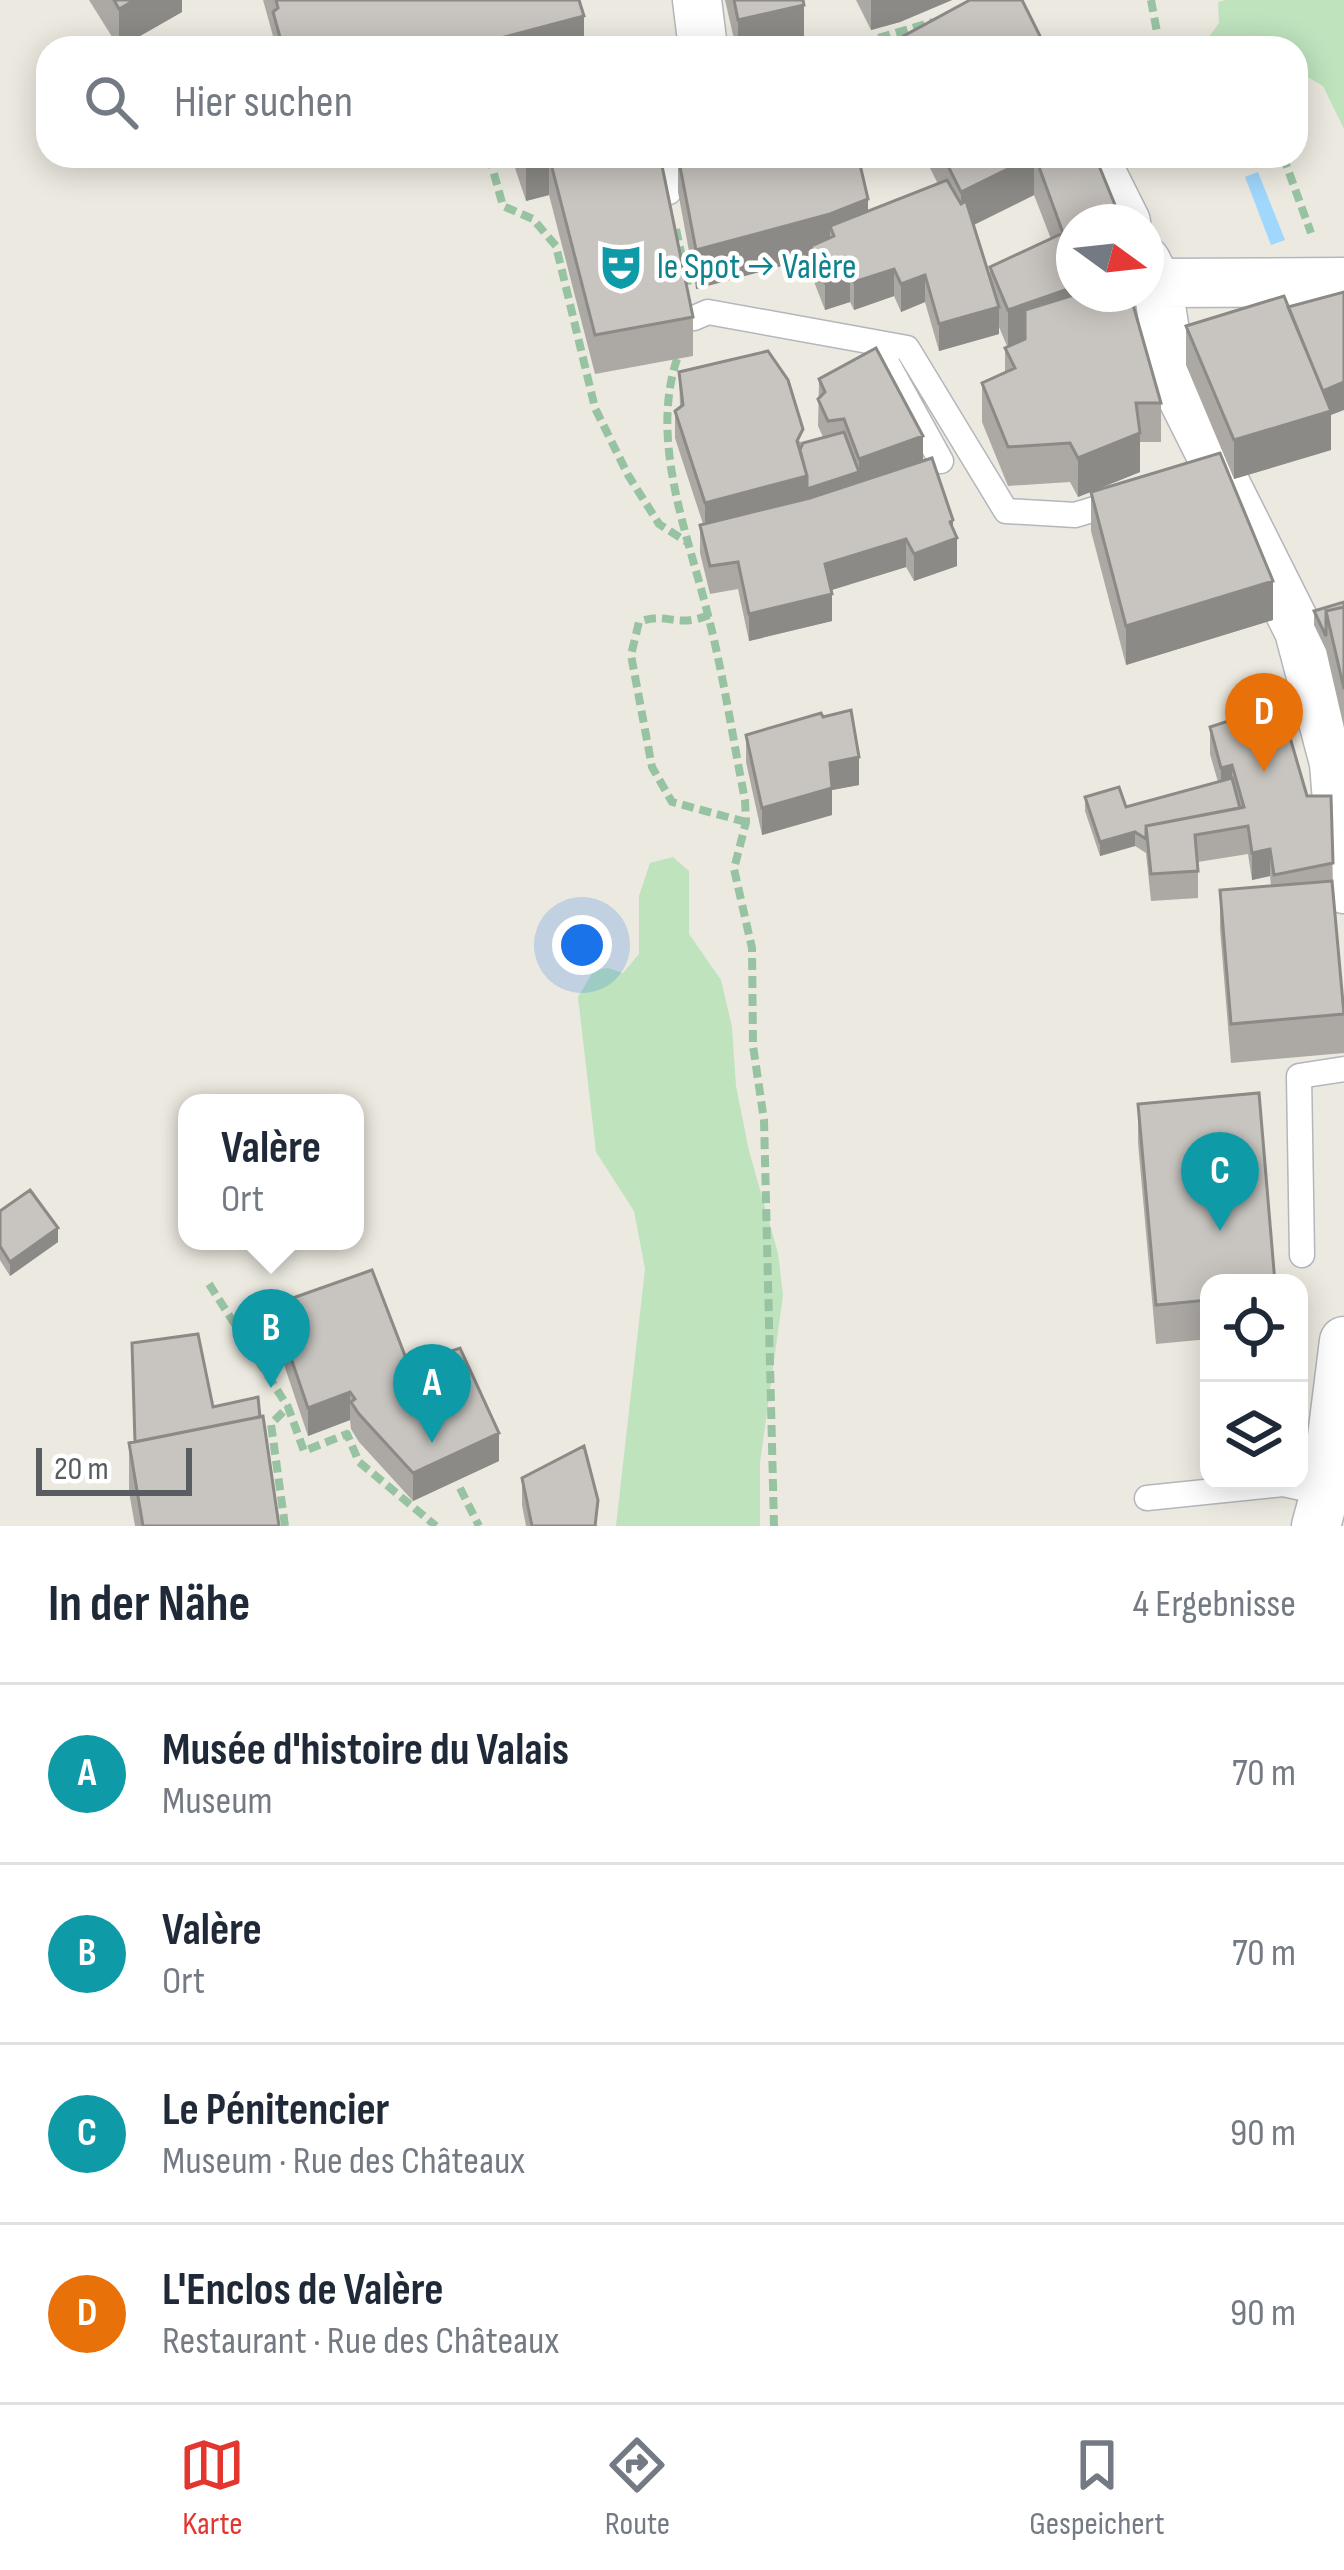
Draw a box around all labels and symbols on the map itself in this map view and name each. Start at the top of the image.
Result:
north arrow [1056,204,1164,312]
theatre icon: le Spot → Valère [596,242,646,292]
place label: le Spot → Valère [657,246,856,289]
pin: D [1225,673,1303,772]
your location [552,915,612,975]
pin: C [1181,1132,1259,1231]
pin: B [232,1289,310,1388]
pin: A [393,1344,471,1443]
scale bar [36,1442,192,1495]

